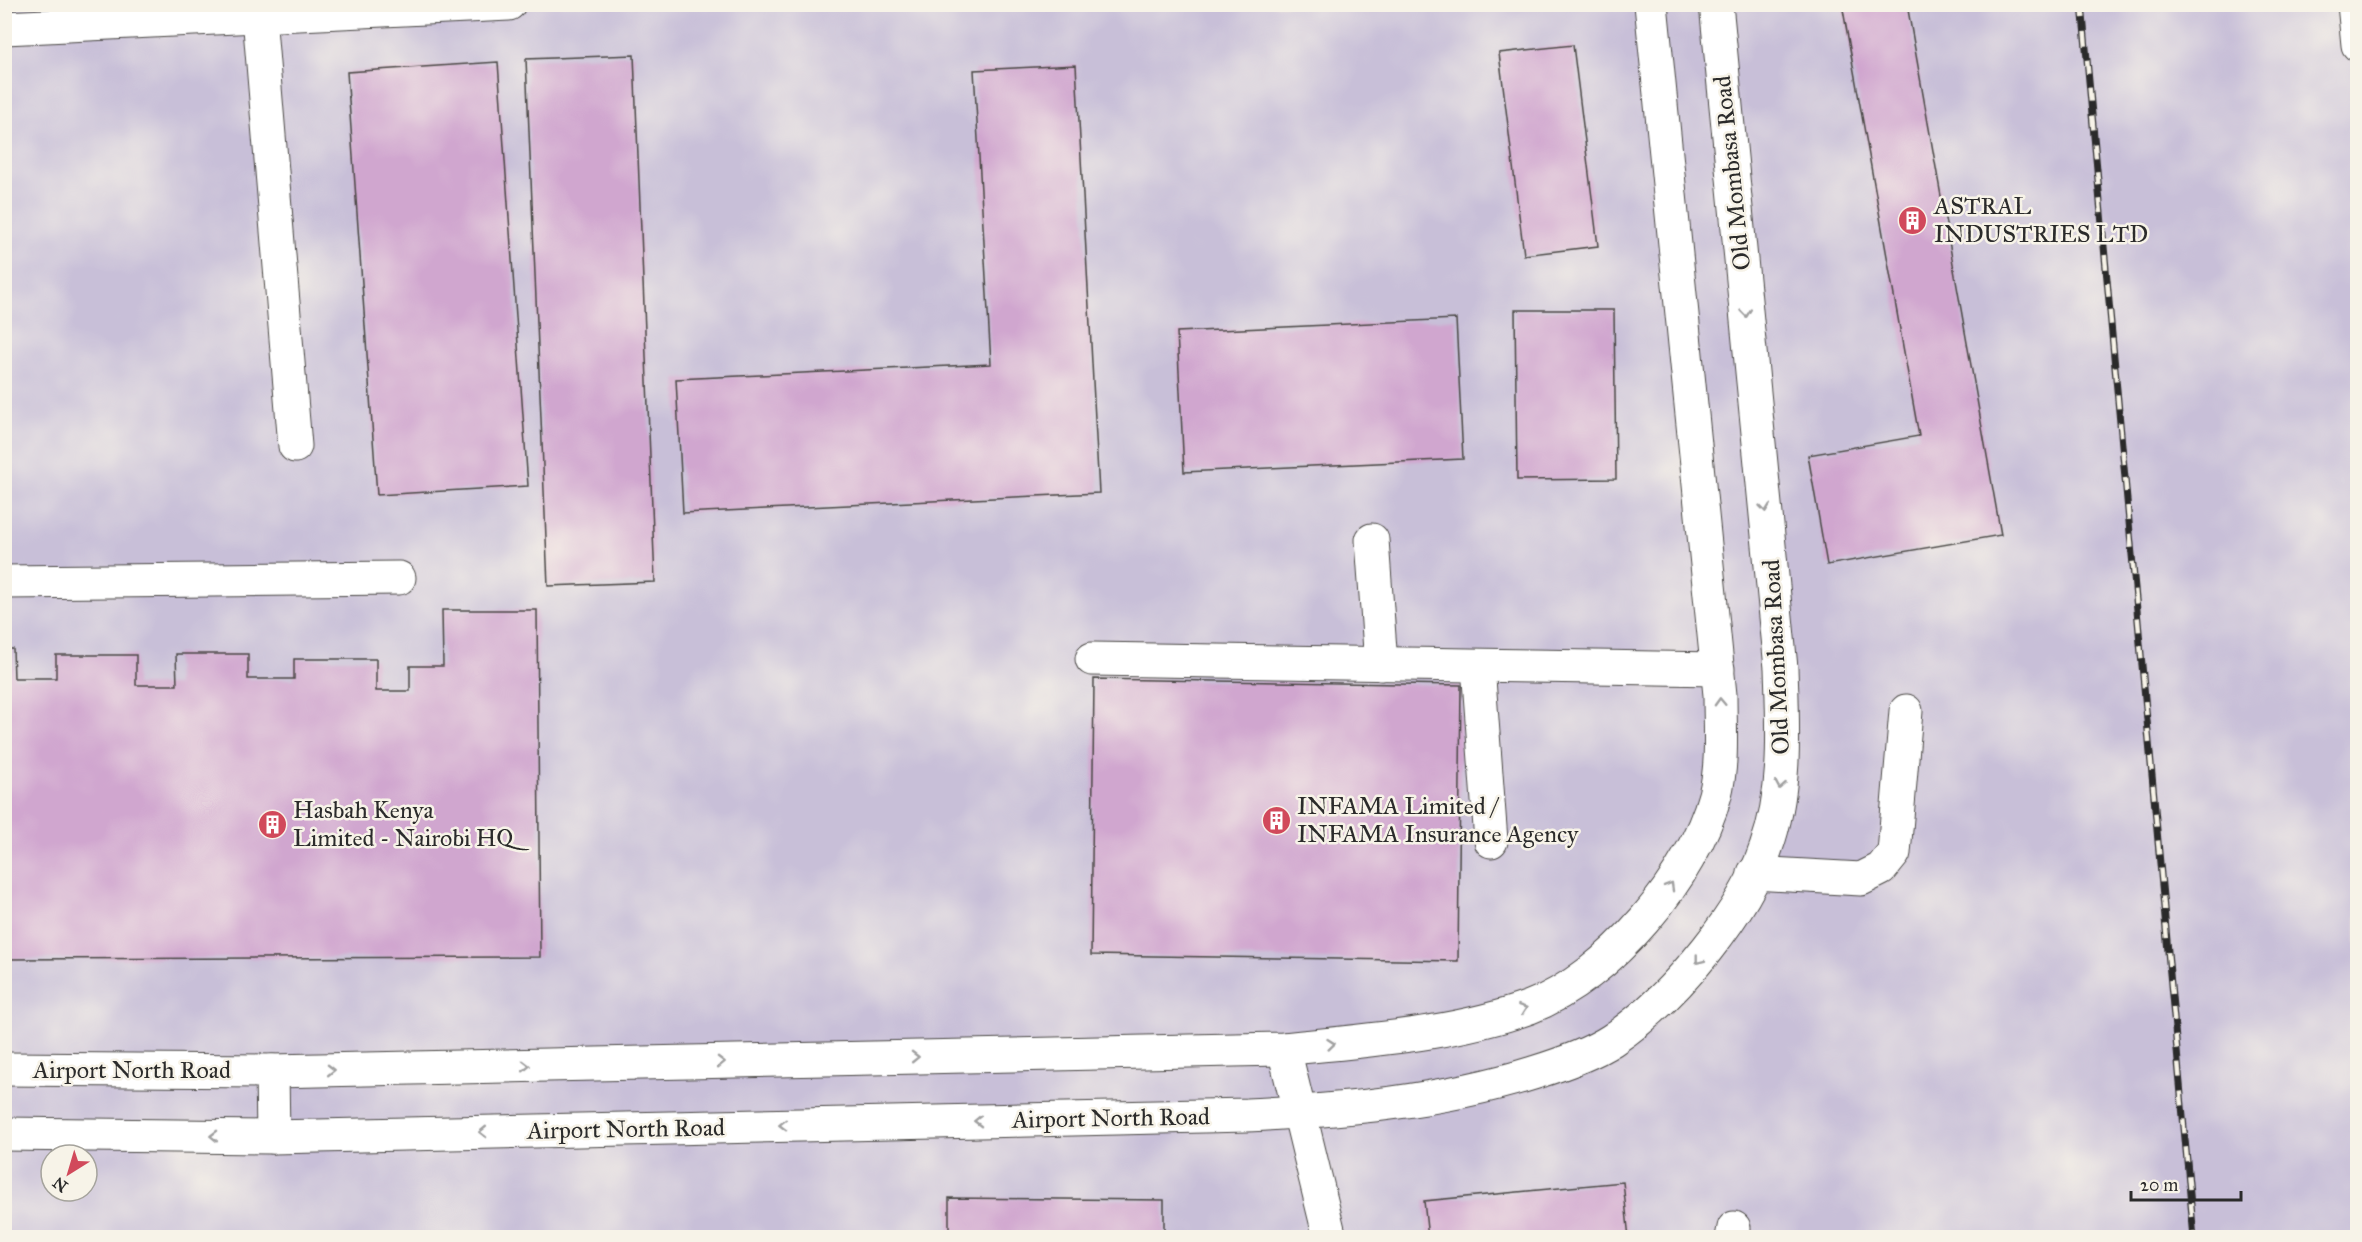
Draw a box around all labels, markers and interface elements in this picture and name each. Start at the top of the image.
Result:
street label: Old Mombasa Road [1707,74,1757,272]
place label: ASTRAL INDUSTRIES LTD [1933,191,2148,249]
building icon: ASTRAL INDUSTRIES LTD [1897,204,1929,236]
one-way arrow [1739,309,1752,318]
one-way arrow [1758,503,1771,512]
street label: Old Mombasa Road [1756,559,1796,755]
one-way arrow [1714,698,1726,707]
one-way arrow [1774,780,1787,790]
place label: INFAMA Limited / INFAMA Insurance Agency [1297,791,1579,849]
place label: Hasbah Kenya Limited - Nairobi HQ [293,795,530,853]
building icon: INFAMA Limited / INFAMA Insurance Agency [1260,804,1292,836]
building icon: Hasbah Kenya Limited - Nairobi HQ [256,808,288,840]
one-way arrow [1663,882,1675,892]
one-way arrow [1695,953,1706,964]
one-way arrow [1517,1003,1528,1016]
one-way arrow [1327,1038,1336,1051]
one-way arrow [911,1051,920,1064]
street label: Airport North Road [32,1055,231,1085]
one-way arrow [716,1055,725,1068]
one-way arrow [521,1059,530,1072]
one-way arrow [326,1063,335,1076]
street label: Airport North Road [1011,1101,1210,1135]
street label: Airport North Road [526,1112,725,1146]
one-way arrow [974,1115,983,1127]
one-way arrow [779,1119,788,1132]
one-way arrow [479,1126,488,1138]
one-way arrow [210,1130,219,1142]
north arrow [39,1143,99,1203]
scale bar [2131,1164,2240,1202]
text: N [49,1173,71,1196]
text: 20 m [2140,1174,2178,1196]

